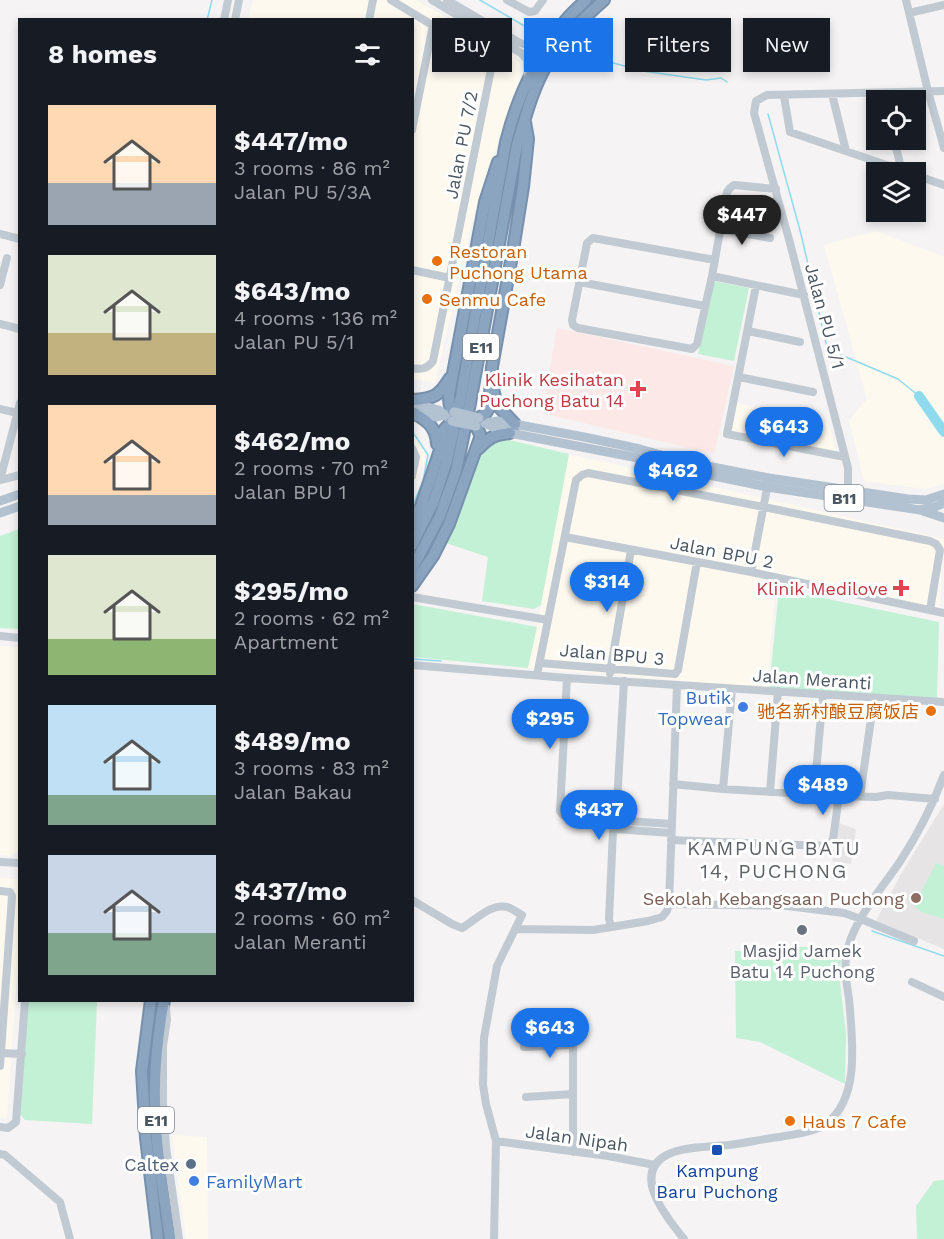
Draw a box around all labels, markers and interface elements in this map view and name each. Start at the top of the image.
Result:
chip: Buy [432,18,512,72]
chip: Rent [524,18,613,72]
chip: Filters [625,18,731,72]
chip: New [743,18,830,72]
icon: filters [351,38,384,71]
text: 8 homes [48,39,157,69]
street label: Jalan PU 7/2 [440,89,482,201]
map controls [866,90,926,222]
button: locate [866,90,926,150]
text: $447/mo [234,126,348,156]
icon: home [96,129,168,201]
text: 3 rooms · 86 m² [234,156,390,180]
button: layers [866,162,926,222]
text: Jalan PU 5/3A [234,180,371,204]
pin: $447 [706,195,778,246]
text: $447 [717,202,767,226]
place label: Restoran Puchong Utama [449,241,588,283]
marker: Restoran Puchong Utama [430,254,444,268]
street label: Jalan PU 5/1 [801,261,849,371]
text: $643/mo [234,276,350,306]
icon: home [96,279,168,351]
place label: Senmu Cafe [439,289,546,310]
marker: Senmu Cafe [420,292,434,306]
text: 4 rooms · 136 m² [234,306,397,330]
text: Jalan PU 5/1 [234,330,354,354]
road number: E11 [463,334,499,360]
place label: Klinik Kesihatan Puchong Batu 14 [479,369,624,411]
marker: Klinik Kesihatan Puchong Batu 14 [629,380,647,398]
pin: $643 [748,407,820,458]
text: $643 [759,414,809,438]
text: $462/mo [234,426,350,456]
icon: home [96,429,168,501]
pin: $462 [637,451,709,502]
text: 2 rooms · 70 m² [234,456,388,480]
text: $462 [648,458,698,482]
text: Jalan BPU 1 [234,480,347,504]
road number: B11 [824,485,864,511]
street label: Jalan BPU 2 [668,532,776,572]
pin: $314 [571,562,643,613]
text: $314 [584,569,630,593]
text: $295/mo [234,576,349,606]
place label: Klinik Medilove [756,578,888,599]
icon: home [96,579,168,651]
marker: Klinik Medilove [892,579,910,597]
text: 2 rooms · 62 m² [234,606,389,630]
text: Apartment [234,630,338,654]
street label: Jalan BPU 3 [559,639,665,669]
street label: Jalan Meranti [752,664,872,694]
place label: Butik Topwear [658,687,731,729]
pin: $295 [514,699,586,750]
marker: Butik Topwear [736,700,750,714]
place label: 驰名新村酿豆腐饭店 [757,701,919,722]
marker: 驰名新村酿豆腐饭店 [924,704,938,718]
text: $295 [526,706,574,730]
text: $489/mo [234,726,351,756]
icon: home [96,729,168,801]
text: 3 rooms · 83 m² [234,756,389,780]
pin: $489 [787,765,859,816]
text: $489 [798,772,848,796]
text: Jalan Bakau [234,780,352,804]
pin: $437 [563,790,635,841]
text: $437 [574,797,624,821]
district label: KAMPUNG BATU 14, PUCHONG [687,836,861,883]
text: $437/mo [234,876,347,906]
icon: home [96,879,168,951]
place label: Sekolah Kebangsaan Puchong [643,888,904,909]
marker: Sekolah Kebangsaan Puchong [909,891,923,905]
text: 2 rooms · 60 m² [234,906,390,930]
marker: Masjid Jamek Batu 14 Puchong [795,923,809,937]
text: Jalan Meranti [234,930,367,954]
place label: Masjid Jamek Batu 14 Puchong [730,940,875,982]
pin: $643 [514,1008,586,1059]
text: $643 [525,1015,575,1039]
road number: E11 [138,1107,174,1133]
place label: Haus 7 Cafe [802,1111,907,1132]
marker: Haus 7 Cafe [783,1114,797,1128]
street label: Jalan Nipah [524,1120,630,1156]
marker: Kampung Baru Puchong [710,1143,724,1157]
place label: Caltex [124,1154,179,1175]
marker: Caltex [184,1157,198,1171]
place label: Kampung Baru Puchong [656,1160,778,1202]
place label: FamilyMart [206,1171,303,1192]
marker: FamilyMart [187,1174,201,1188]

